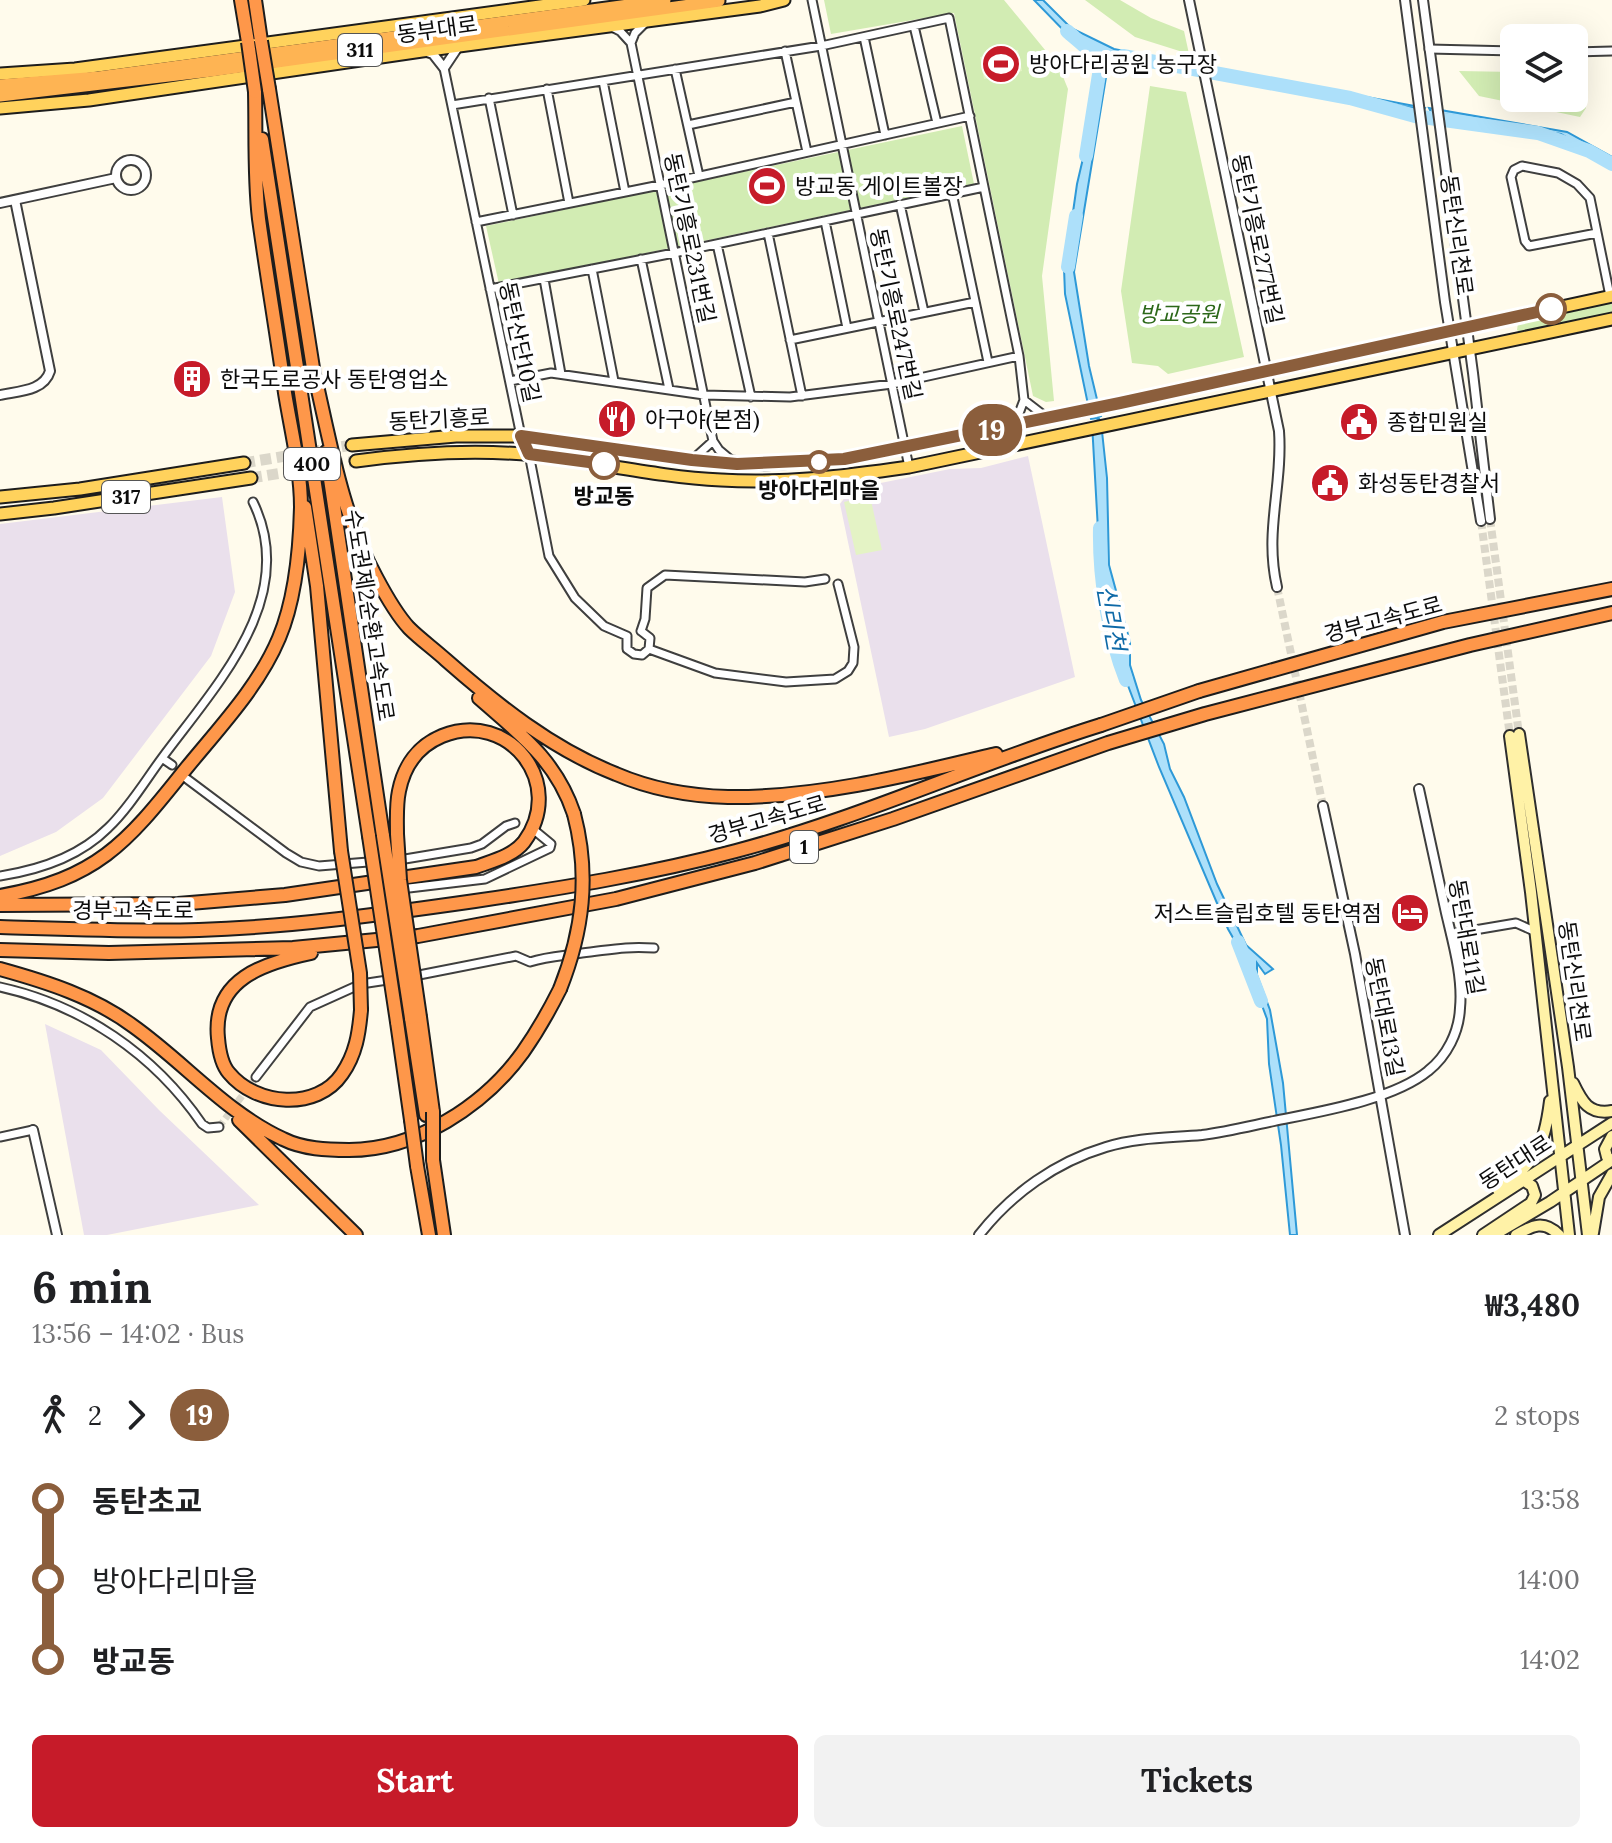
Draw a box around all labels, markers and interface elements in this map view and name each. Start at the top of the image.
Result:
street label: 동부대로 [395,10,479,48]
map controls [1500,24,1588,112]
button: layers [1500,24,1588,112]
road number: 311 [338,34,382,66]
sports icon: 방아다리공원 농구장 [980,43,1022,85]
place label: 방아다리공원 농구장 [1029,50,1217,78]
street label: 동탄기흥로231번길 [658,150,722,326]
street label: 동탄기흥로277번길 [1226,151,1290,327]
sports icon: 방교동 게이트볼장 [746,165,788,207]
place label: 방교동 게이트볼장 [795,172,963,200]
street label: 동탄신리천로 [1435,173,1479,297]
street label: 동탄기흥로247번길 [864,225,928,403]
street label: 동탄산단10길 [494,279,546,405]
unlabelled marker [1536,294,1566,324]
park label: 방교공원 [1139,300,1221,328]
building icon: 한국도로공사 동탄영업소 [171,358,213,400]
place label: 한국도로공사 동탄영업소 [220,365,448,393]
restaurant icon: 아구야(본점) [596,398,638,440]
public building icon: 종합민원실 [1338,401,1380,443]
street label: 동탄기흥로 [388,402,490,436]
line badge: 19 [956,404,1028,456]
place label: 아구야(본점) [645,405,760,433]
place label: 종합민원실 [1387,408,1488,436]
text: 19 [978,412,1006,448]
road number: 400 [284,448,340,480]
marker: 방교동 [589,449,619,479]
marker: 방아다리마을 [808,451,830,473]
public building icon: 화성동탄경찰서 [1309,462,1351,504]
place label: 화성동탄경찰서 [1358,469,1500,497]
place label: 방아다리마을 [758,476,880,504]
road number: 317 [102,481,150,513]
place label: 방교동 [574,482,634,510]
street label: 수도권제2순환고속도로 [339,507,401,723]
water label: 신리천 [1090,583,1133,656]
street label: 경부고속도로 [1321,590,1445,648]
street label: 경부고속도로 [705,789,829,849]
road number: 1 [790,831,818,863]
street label: 동탄대로11길 [1443,877,1491,997]
hotel icon: 저스트슬립호텔 동탄역점 [1389,892,1431,934]
street label: 경부고속도로 [72,896,194,924]
place label: 저스트슬립호텔 동탄역점 [1154,899,1382,927]
street label: 동탄신리천로 [1553,919,1597,1043]
street label: 동탄대로13길 [1360,955,1410,1079]
street label: 동탄대로 [1473,1128,1557,1196]
text: 6 min [32,1259,152,1315]
text: ₩3,480 [1485,1286,1580,1324]
text: 13:56 – 14:02 · Bus [32,1317,244,1350]
icon: walk [32,1393,76,1437]
icon: forward [114,1393,158,1437]
text: 19 [186,1397,213,1433]
text: 2 [88,1399,102,1432]
text: 2 stops [1494,1399,1580,1432]
text: 동탄초교 [92,1482,202,1520]
text: 13:58 [1521,1483,1580,1516]
text: 방아다리마을 [92,1562,258,1600]
text: 14:00 [1518,1563,1580,1596]
text: 방교동 [92,1642,175,1680]
text: 14:02 [1520,1643,1580,1676]
button: Start [32,1735,798,1827]
button: Tickets [814,1735,1580,1827]

